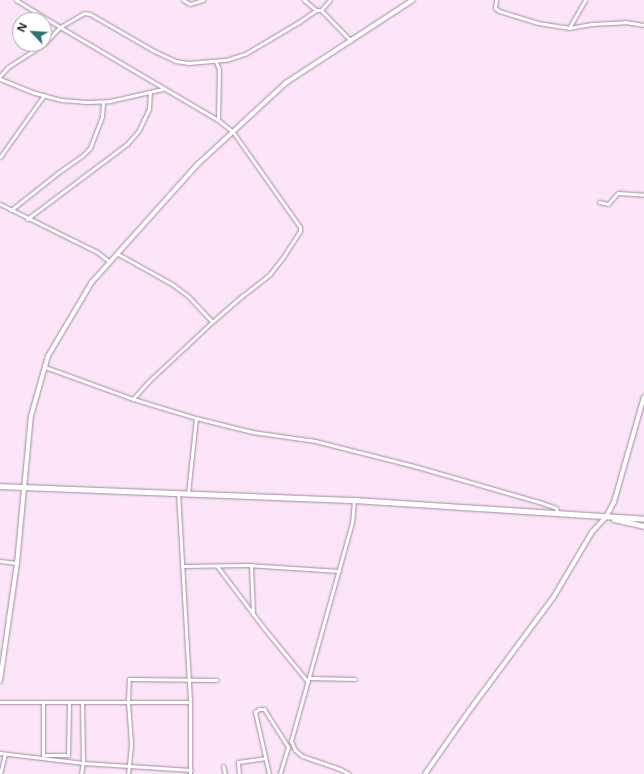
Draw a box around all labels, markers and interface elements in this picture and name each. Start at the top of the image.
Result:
north arrow [12,12,52,52]
text: N [13,20,30,34]

